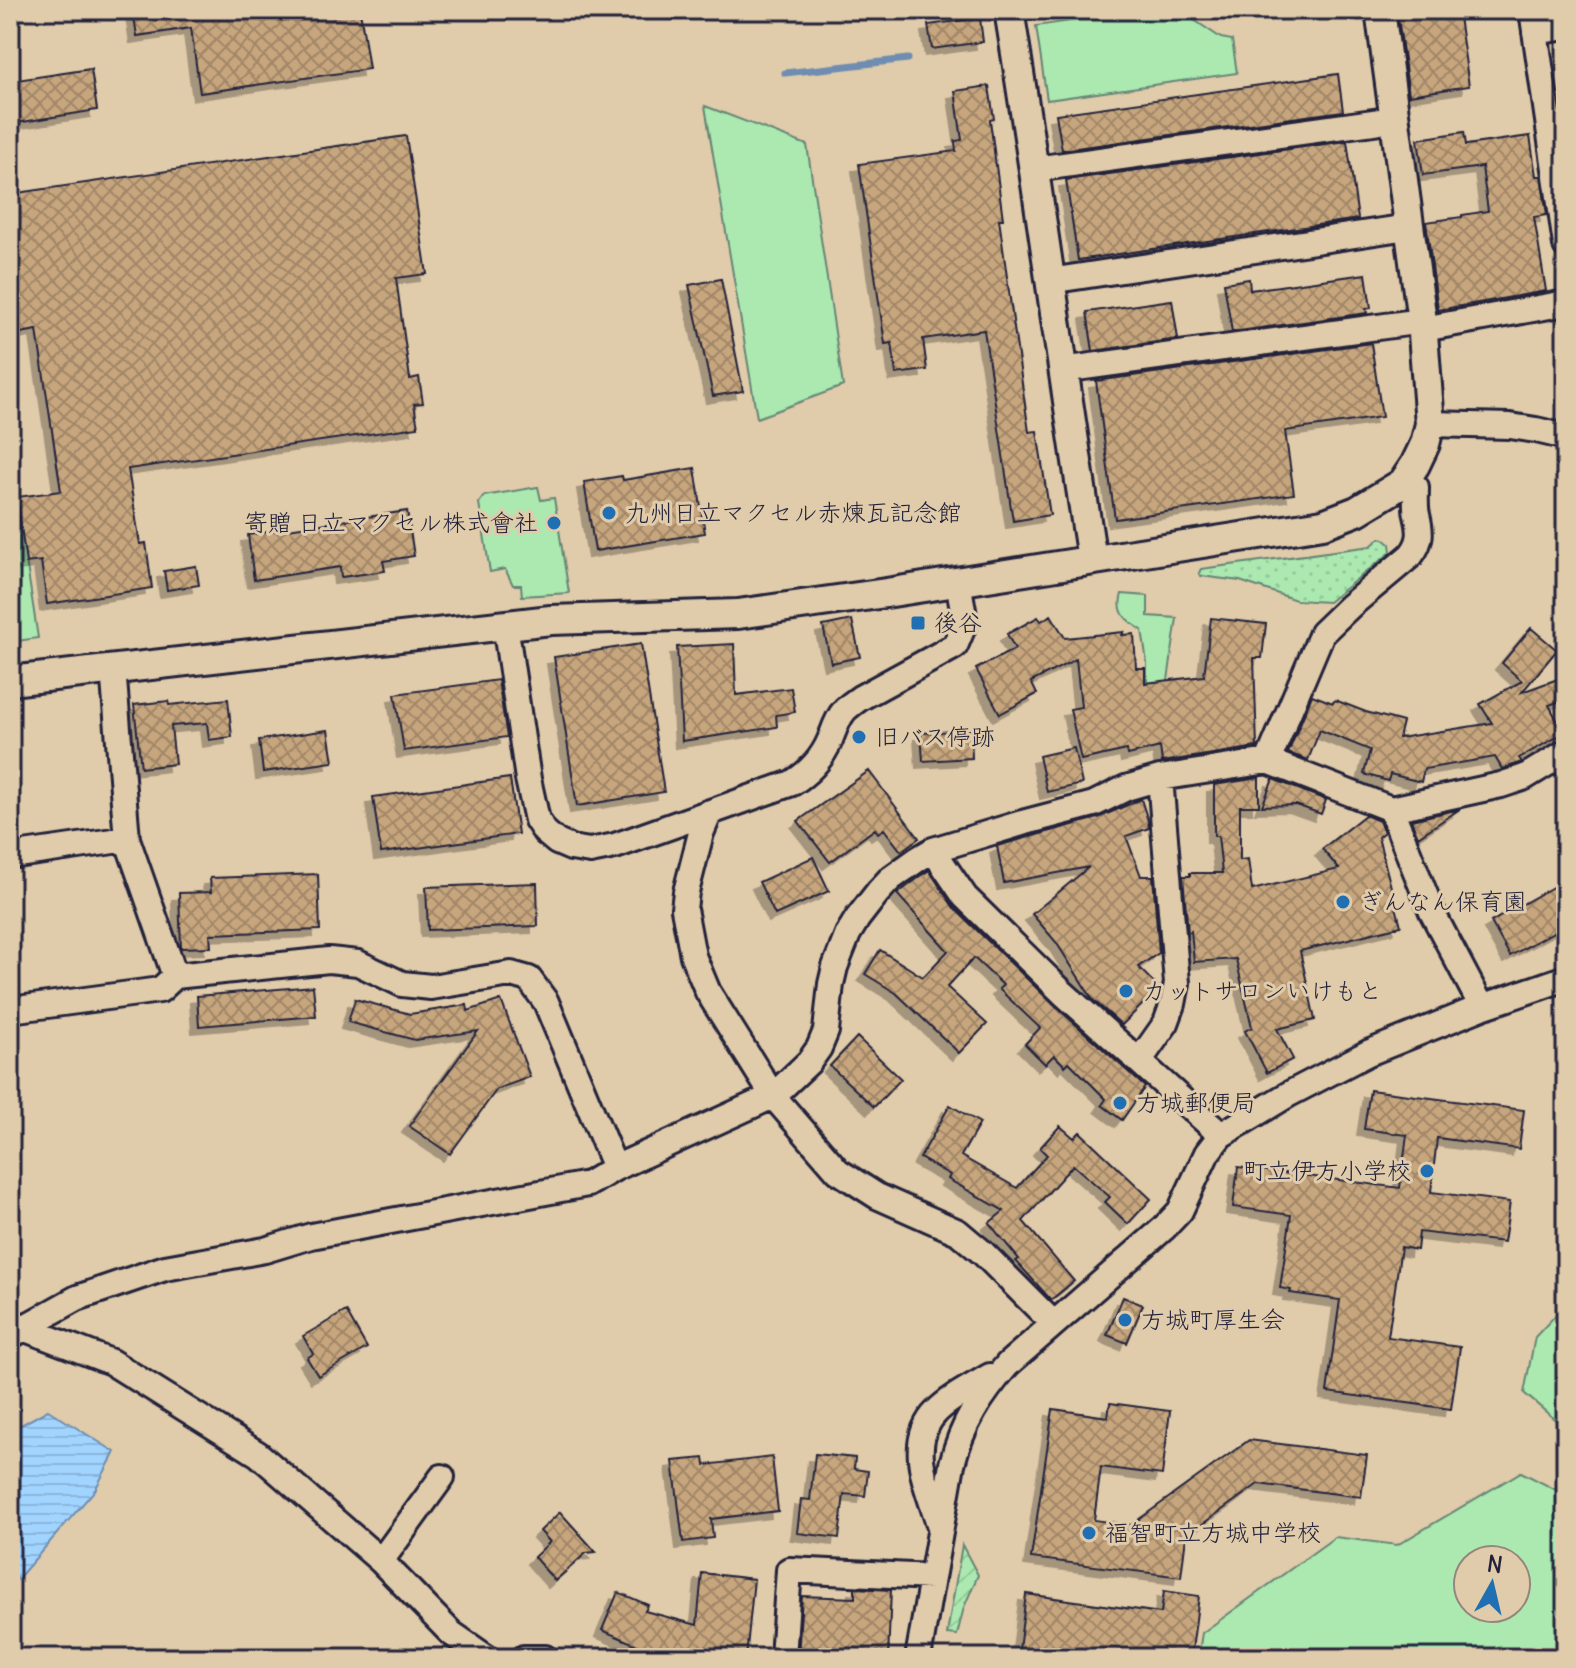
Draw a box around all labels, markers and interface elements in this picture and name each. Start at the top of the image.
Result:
place label: 九州日立マクセル赤煉瓦記念館 [625,497,961,527]
marker: 九州日立マクセル赤煉瓦記念館 [600,504,618,522]
place label: 寄贈 日立マクセル株式會社 [244,507,538,537]
marker: 寄贈 日立マクセル株式會社 [545,514,563,532]
place label: 後谷 [934,607,982,637]
marker: 後谷 [909,614,927,632]
place label: 旧バス停跡 [875,721,995,751]
marker: 旧バス停跡 [850,728,868,746]
place label: ぎんなん保育園 [1359,886,1527,916]
marker: ぎんなん保育園 [1334,893,1352,911]
place label: カットサロンいけもと [1142,975,1382,1005]
marker: カットサロンいけもと [1117,982,1135,1000]
place label: 方城郵便局 [1136,1087,1256,1117]
marker: 方城郵便局 [1111,1094,1129,1112]
place label: 町立伊方小学校 [1243,1155,1411,1185]
marker: 町立伊方小学校 [1418,1162,1436,1180]
place label: 方城町厚生会 [1141,1304,1285,1334]
marker: 方城町厚生会 [1116,1311,1134,1329]
place label: 福智町立方城中学校 [1105,1517,1321,1547]
marker: 福智町立方城中学校 [1080,1524,1098,1542]
north arrow [1452,1544,1532,1624]
text: N [1485,1549,1504,1579]

